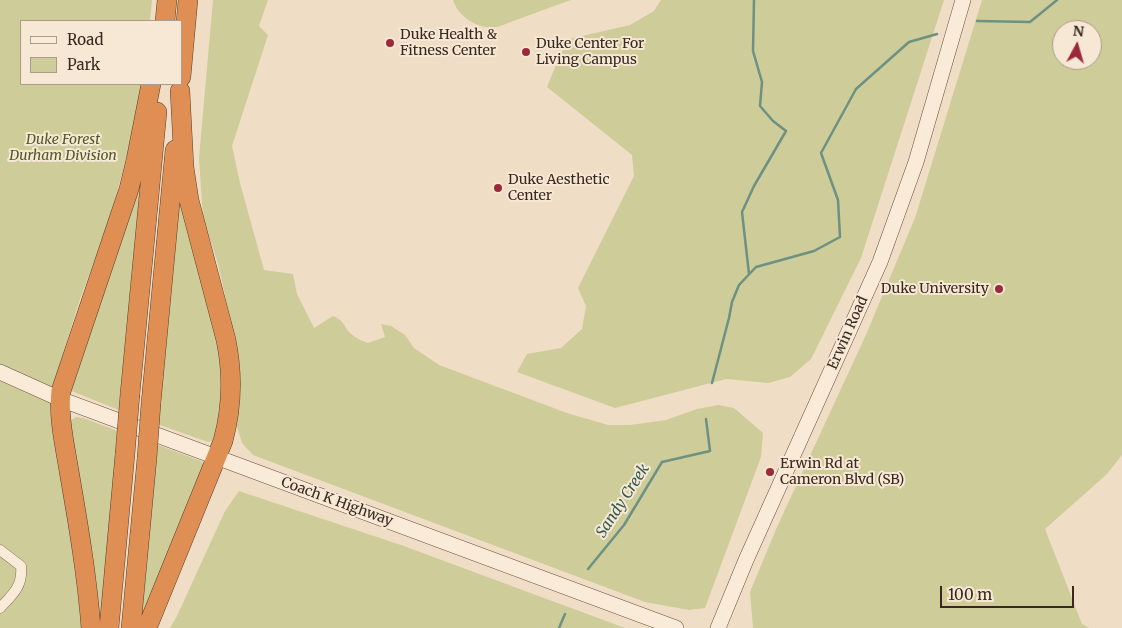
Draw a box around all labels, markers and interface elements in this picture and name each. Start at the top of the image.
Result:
legend [20,20,182,85]
north arrow [1052,20,1102,70]
text: N [1072,22,1085,41]
place label: Duke Health & Fitness Center [400,27,497,59]
text: Road [67,30,103,49]
place label: Duke Center For Living Campus [536,36,644,68]
marker: Duke Health & Fitness Center [384,37,396,49]
marker: Duke Center For Living Campus [520,46,532,58]
text: Park [67,55,100,74]
park label: Duke Forest Durham Division [9,132,117,164]
place label: Duke Aesthetic Center [508,172,610,204]
marker: Duke Aesthetic Center [492,182,504,194]
place label: Duke University [881,281,989,297]
marker: Duke University [993,283,1005,295]
street label: Erwin Road [824,294,872,372]
place label: Erwin Rd at Cameron Blvd (SB) [780,456,904,488]
water label: Sandy Creek [593,461,653,541]
marker: Erwin Rd at Cameron Blvd (SB) [764,466,776,478]
street label: Coach K Highway [279,474,395,530]
scale bar [942,576,1076,608]
text: 100 m [948,585,992,604]

